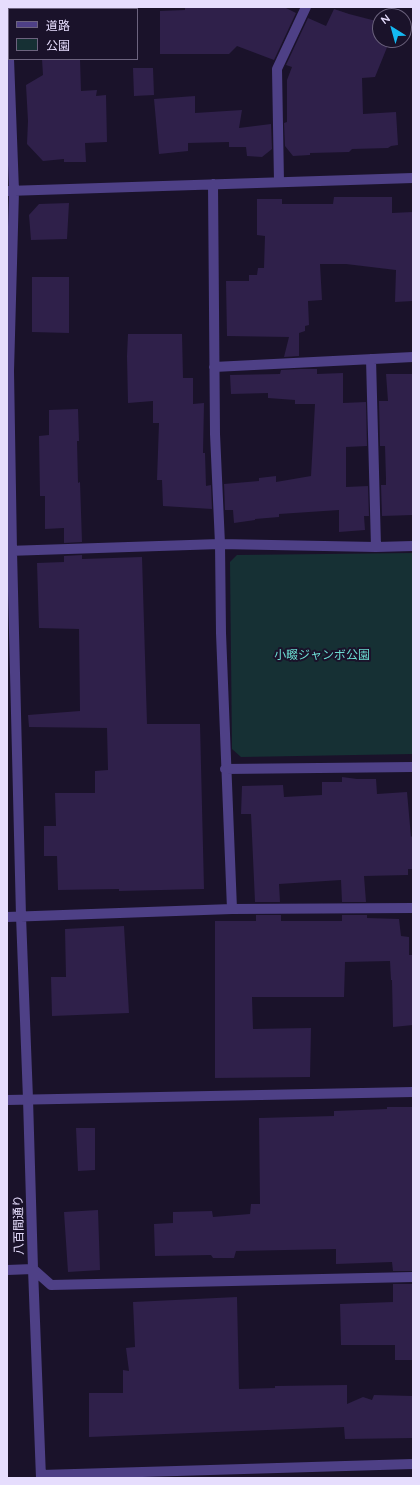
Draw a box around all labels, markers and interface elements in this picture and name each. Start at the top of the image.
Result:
legend [8,8,138,60]
north arrow [372,8,412,48]
text: N [378,11,393,27]
text: 道路 [46,18,70,33]
text: 公園 [46,38,70,53]
park label: 小畷ジャンボ公園 [274,648,370,662]
street label: 八百間通り [11,1195,27,1255]

